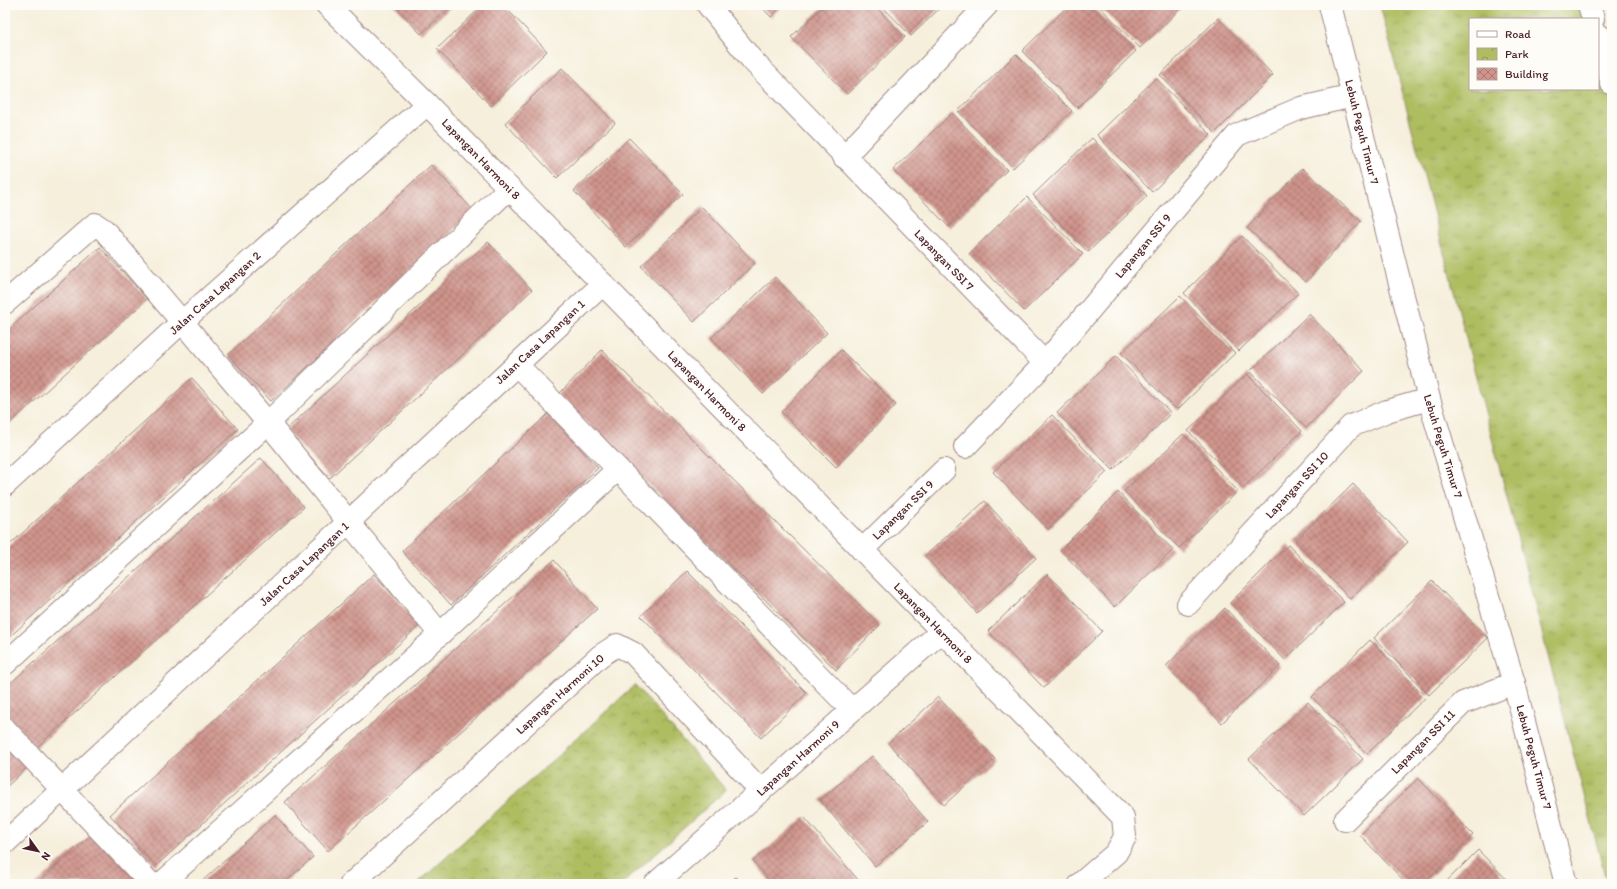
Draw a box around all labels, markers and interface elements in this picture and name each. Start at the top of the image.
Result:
legend [1469,18,1599,90]
text: Road [1505,27,1531,41]
text: Park [1505,47,1529,61]
text: Building [1505,67,1549,81]
street label: Lebuh Peguh Timur 7 [1342,78,1382,186]
street label: Lapangan Harmoni 8 [439,116,524,203]
street label: Lapangan SSI 9 [1112,211,1174,281]
street label: Lapangan SSI 7 [911,227,977,293]
street label: Jalan Casa Lapangan 2 [167,248,264,338]
street label: Jalan Casa Lapangan 1 [492,297,588,387]
street label: Lapangan Harmoni 8 [665,348,750,435]
street label: Lebuh Peguh Timur 7 [1421,393,1465,500]
street label: Lapangan SSI 10 [1262,449,1332,521]
street label: Lapangan SSI 9 [869,477,937,543]
street label: Jalan Casa Lapangan 1 [256,519,352,609]
street label: Lapangan Harmoni 8 [891,580,976,667]
street label: Lapangan Harmoni 10 [513,651,607,737]
street label: Lebuh Peguh Timur 7 [1513,703,1555,811]
street label: Lapangan SSI 11 [1388,707,1458,777]
street label: Lapangan Harmoni 9 [754,717,842,799]
north arrow [18,831,58,871]
text: N [38,850,53,863]

